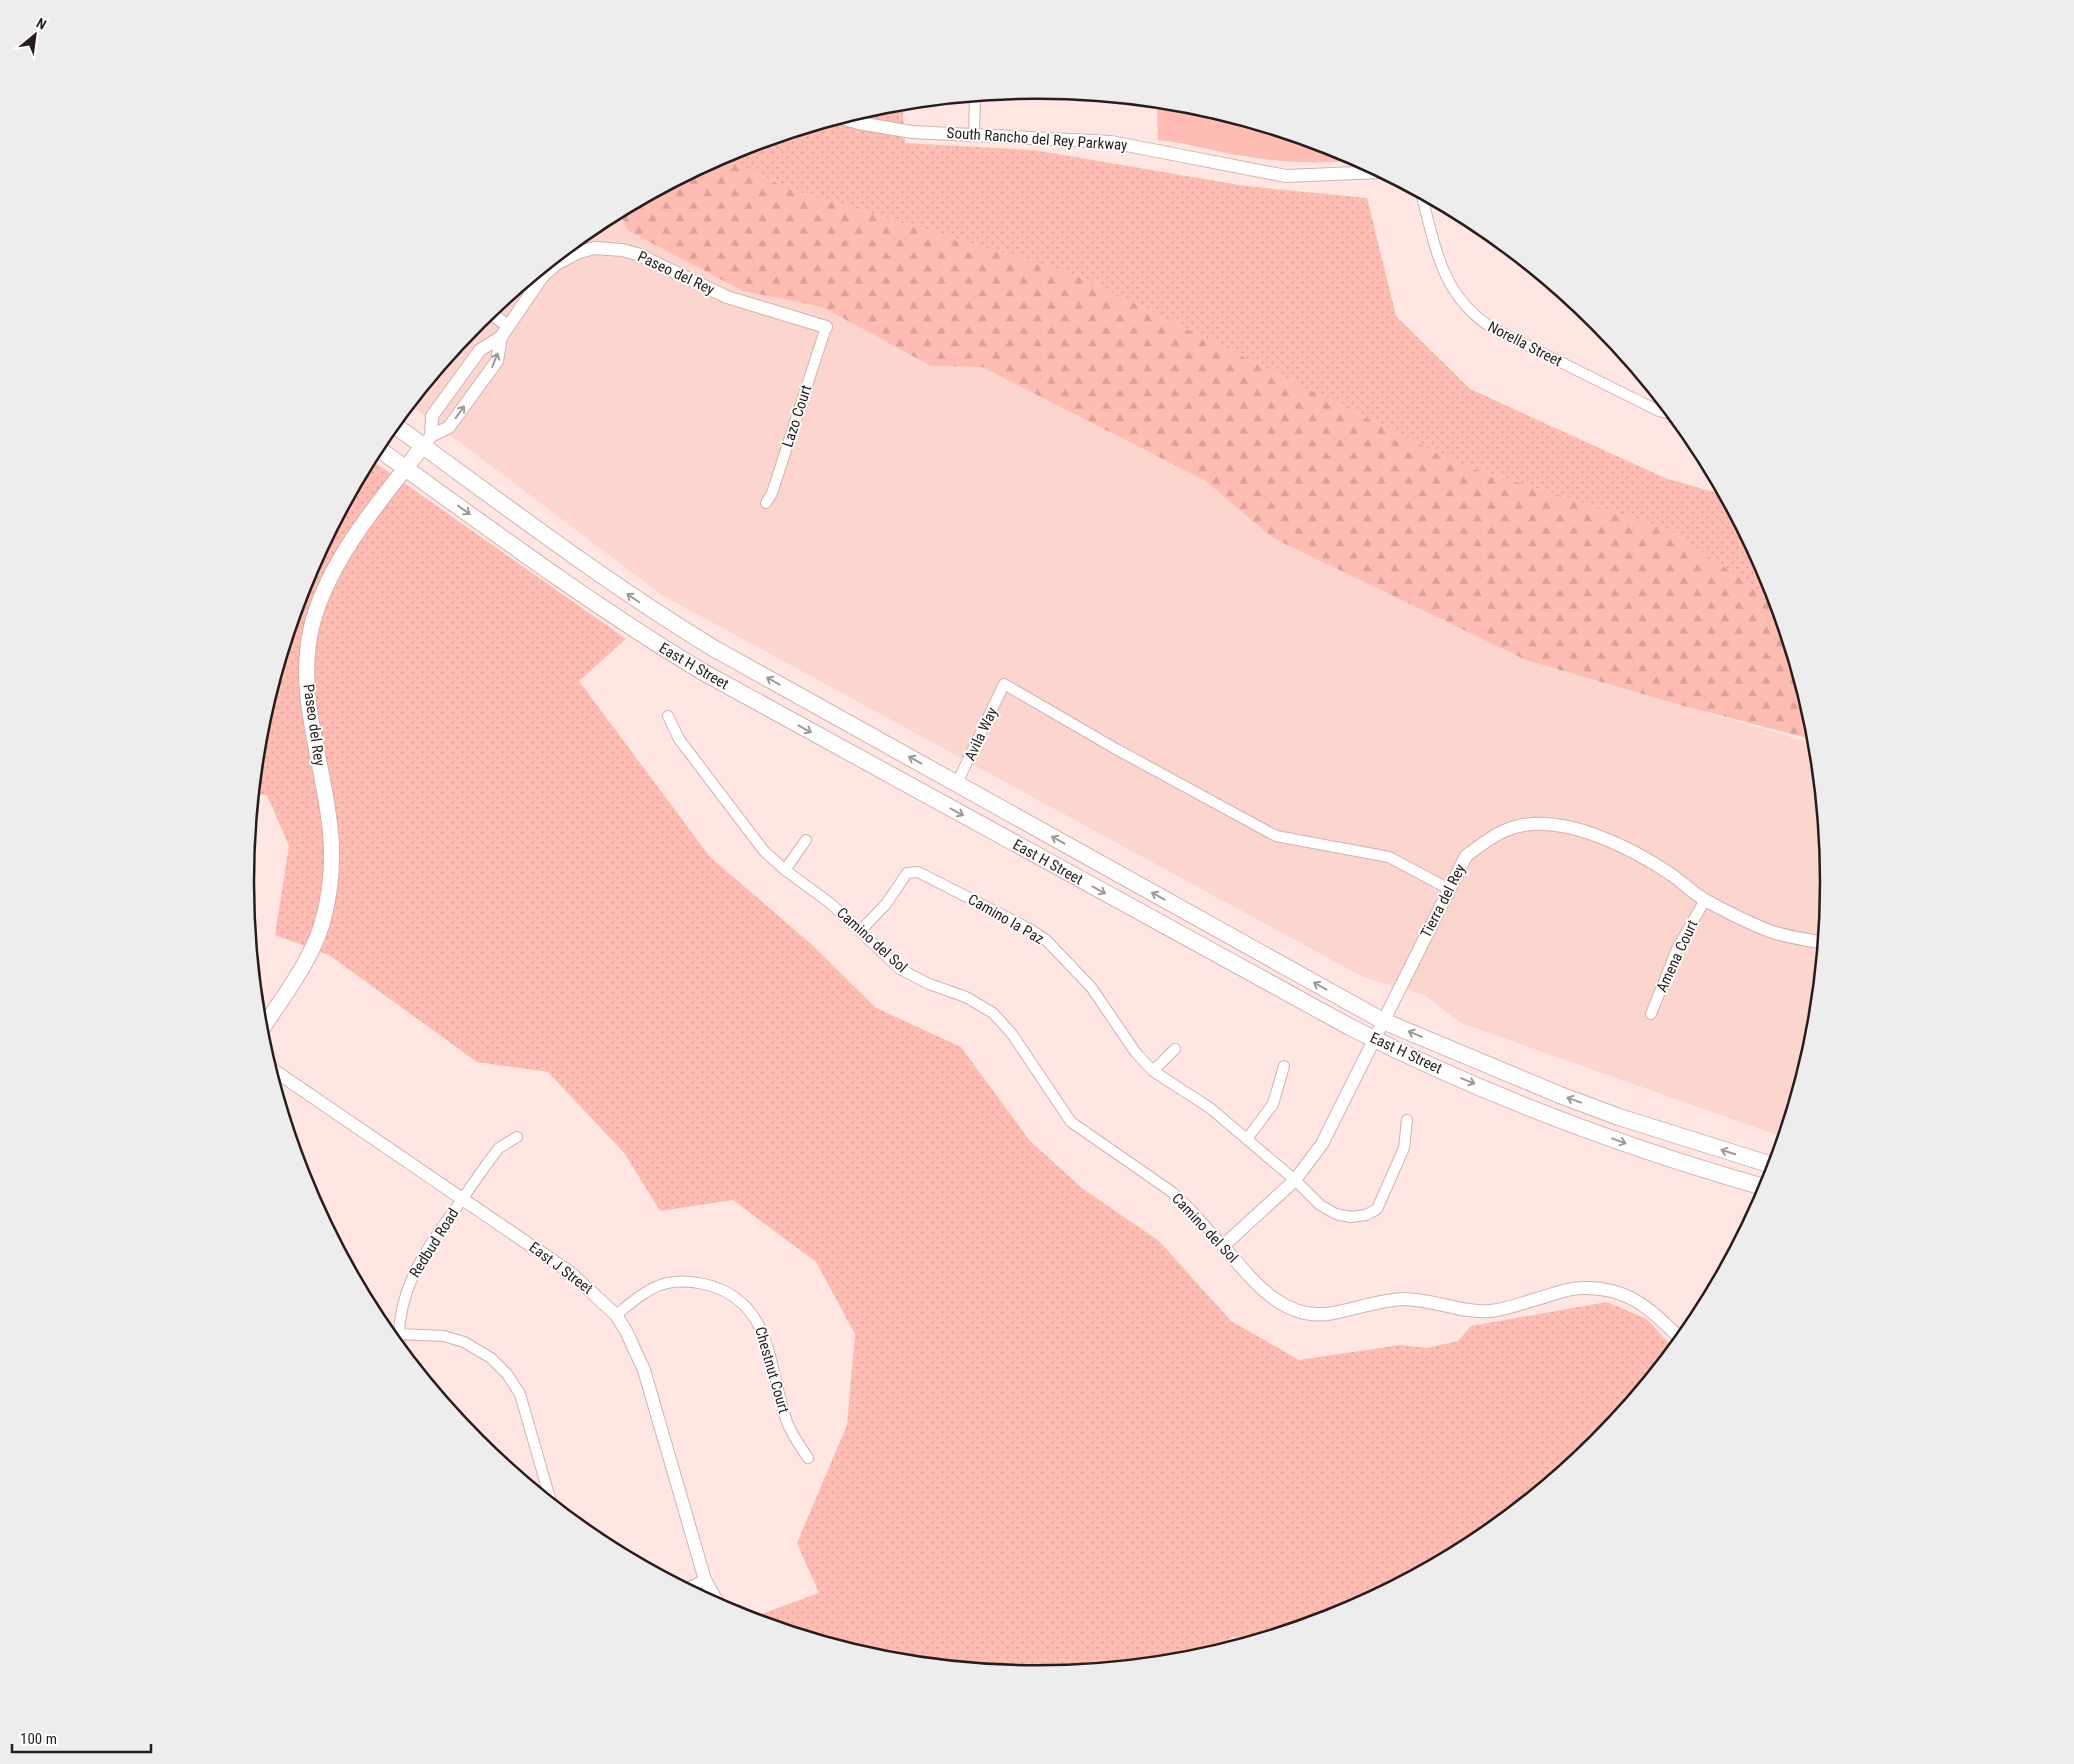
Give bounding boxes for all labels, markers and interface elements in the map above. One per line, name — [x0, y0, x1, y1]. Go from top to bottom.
north arrow — [10, 10, 60, 60]
text: N — [34, 15, 49, 33]
street label: South Rancho del Rey Parkway — [946, 124, 1128, 154]
street label: Paseo del Rey — [635, 247, 717, 299]
street label: Norella Street — [1485, 318, 1565, 370]
one-way arrow — [491, 353, 500, 368]
street label: Lazo Court — [778, 383, 816, 449]
one-way arrow — [455, 405, 465, 419]
one-way arrow — [457, 505, 470, 516]
one-way arrow — [626, 593, 640, 603]
street label: East H Street — [656, 639, 732, 693]
one-way arrow — [766, 675, 780, 685]
street label: Paseo del Rey — [299, 683, 329, 767]
street label: Avila Way — [961, 704, 1001, 764]
one-way arrow — [798, 724, 812, 734]
one-way arrow — [908, 754, 922, 764]
one-way arrow — [949, 808, 963, 818]
one-way arrow — [1051, 834, 1066, 844]
street label: East H Street — [1010, 835, 1086, 889]
street label: Tierra del Rey — [1417, 861, 1469, 941]
one-way arrow — [1092, 885, 1107, 895]
street label: Camino la Paz — [965, 890, 1047, 948]
one-way arrow — [1152, 890, 1166, 900]
street label: Camino del Sol — [833, 904, 911, 976]
street label: Amena Court — [1652, 917, 1702, 995]
one-way arrow — [1312, 981, 1327, 991]
street label: East H Street — [1367, 1029, 1445, 1077]
one-way arrow — [1408, 1029, 1423, 1039]
one-way arrow — [1460, 1076, 1475, 1086]
one-way arrow — [1567, 1095, 1582, 1104]
one-way arrow — [1611, 1137, 1626, 1146]
one-way arrow — [1720, 1147, 1736, 1156]
street label: Camino del Sol — [1168, 1189, 1242, 1267]
street label: Redbud Road — [406, 1205, 462, 1281]
street label: East J Street — [526, 1238, 596, 1298]
street label: Chestnut Court — [751, 1325, 793, 1415]
scale bar — [12, 1722, 151, 1754]
text: 100 m — [20, 1730, 57, 1748]

